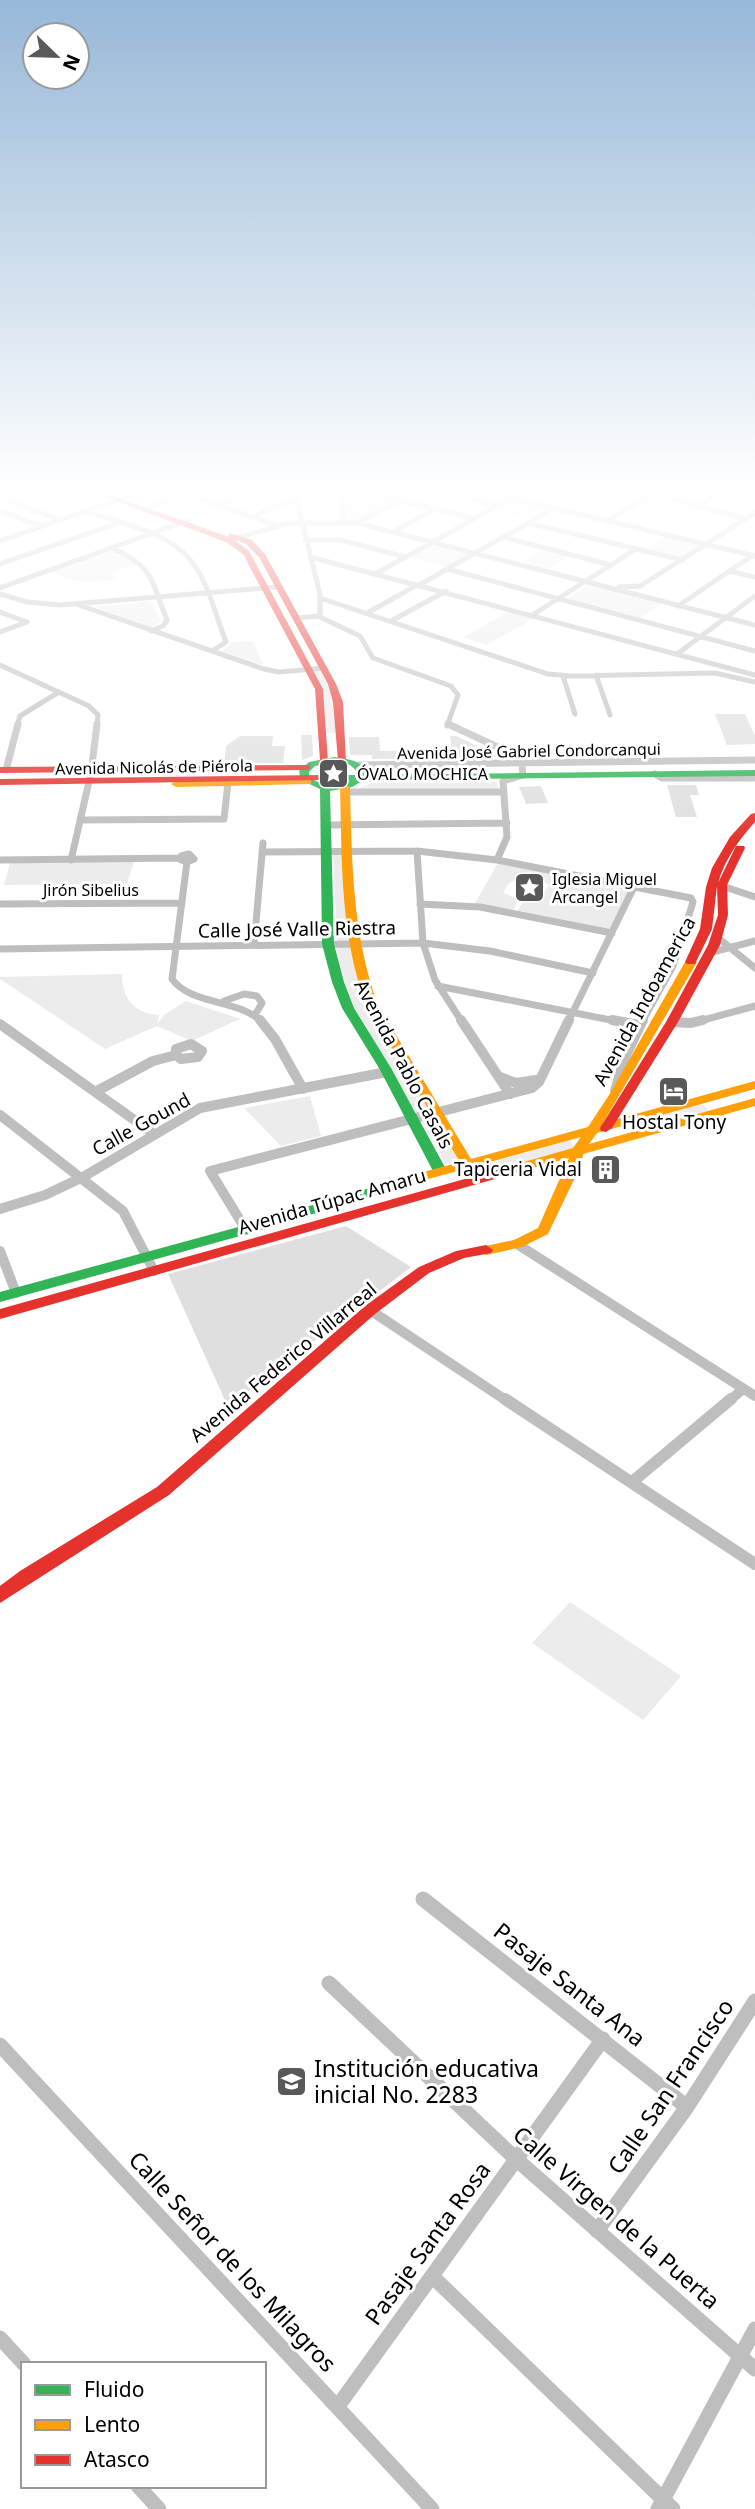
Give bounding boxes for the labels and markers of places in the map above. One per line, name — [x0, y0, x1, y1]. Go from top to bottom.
place icon: ÓVALO MOCHICA — [317, 757, 351, 791]
place label: ÓVALO MOCHICA — [357, 763, 489, 785]
place label: Iglesia Miguel Arcangel — [552, 868, 657, 908]
place icon: Iglesia Miguel Arcangel — [512, 871, 546, 905]
hotel icon: Hostal Tony — [657, 1074, 691, 1108]
place label: Hostal Tony — [622, 1109, 726, 1135]
building icon: Tapiceria Vidal — [588, 1152, 622, 1186]
place label: Tapiceria Vidal — [454, 1156, 582, 1182]
place label: Institución educativa inicial No. 2283 — [314, 2052, 539, 2110]
school or university icon: Institución educativa inicial No. 2283 — [274, 2064, 308, 2098]

